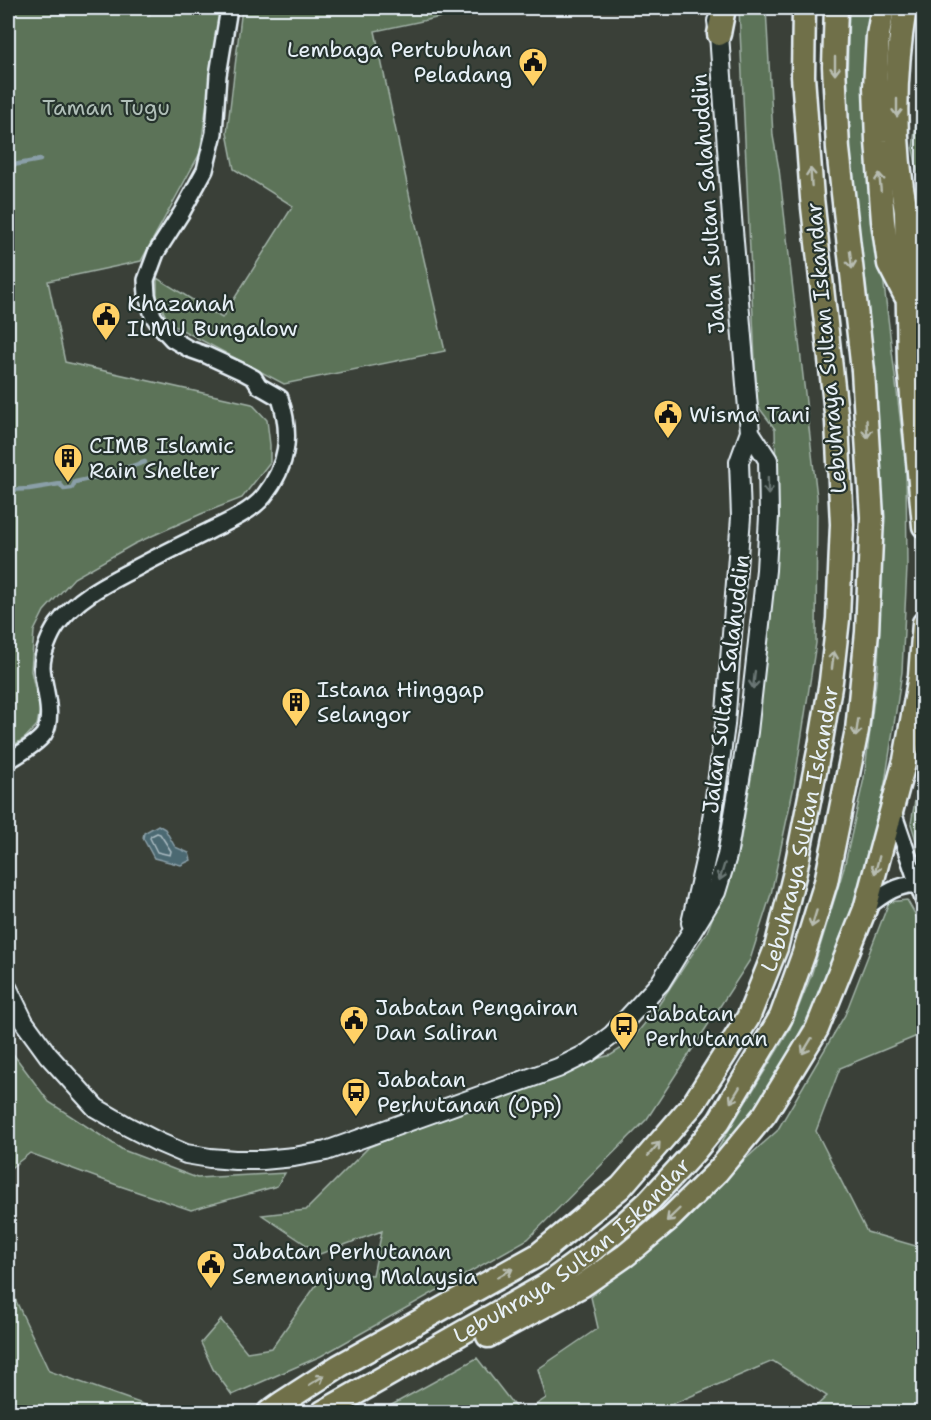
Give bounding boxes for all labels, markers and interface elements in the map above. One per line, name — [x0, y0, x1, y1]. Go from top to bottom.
place label: Lembaga Pertubuhan Peladang — [287, 35, 512, 89]
public building icon: Lembaga Pertubuhan Peladang — [517, 46, 549, 88]
one-way arrow — [829, 55, 841, 75]
street label: Jalan Sultan Salahuddin — [684, 73, 732, 335]
park label: Taman Tugu — [42, 93, 170, 122]
one-way arrow — [891, 97, 903, 117]
one-way arrow — [805, 168, 816, 188]
one-way arrow — [874, 173, 885, 193]
street label: Lebuhraya Sultan Iskandar — [799, 201, 853, 495]
one-way arrow — [846, 250, 857, 270]
place label: Khazanah ILMU Bungalow — [127, 289, 298, 343]
public building icon: Khazanah ILMU Bungalow — [90, 300, 122, 342]
public building icon: Wisma Tani — [652, 398, 684, 440]
place label: Wisma Tani — [689, 400, 811, 429]
one-way arrow — [862, 419, 873, 439]
place label: CIMB Islamic Rain Shelter — [89, 431, 234, 485]
building icon: CIMB Islamic Rain Shelter — [52, 442, 84, 484]
one-way arrow — [762, 475, 774, 495]
street label: Jalan Sultan Salahuddin — [696, 553, 756, 815]
one-way arrow — [828, 650, 839, 670]
one-way arrow — [748, 670, 759, 689]
place label: Istana Hinggap Selangor — [317, 675, 484, 729]
street label: Lebuhraya Sultan Iskandar — [753, 683, 845, 976]
building icon: Istana Hinggap Selangor — [280, 686, 312, 728]
one-way arrow — [852, 718, 863, 738]
one-way arrow — [871, 855, 882, 874]
one-way arrow — [716, 862, 727, 881]
one-way arrow — [808, 909, 819, 928]
place label: Jabatan Pengairan Dan Saliran — [375, 993, 578, 1047]
place label: Jabatan Perhutanan — [645, 999, 768, 1053]
public building icon: Jabatan Pengairan Dan Saliran — [338, 1004, 370, 1046]
bus stop icon: Jabatan Perhutanan — [608, 1010, 640, 1052]
one-way arrow — [800, 1037, 812, 1054]
place label: Jabatan Perhutanan (Opp) — [377, 1065, 562, 1119]
bus stop icon: Jabatan Perhutanan (Opp) — [340, 1076, 372, 1118]
one-way arrow — [728, 1086, 740, 1103]
one-way arrow — [647, 1142, 661, 1157]
street label: Lebuhraya Sultan Iskandar — [448, 1151, 697, 1350]
one-way arrow — [666, 1208, 681, 1222]
place label: Jabatan Perhutanan Semenanjung Malaysia — [232, 1237, 477, 1291]
public building icon: Jabatan Perhutanan Semenanjung Malaysia — [195, 1248, 227, 1290]
one-way arrow — [496, 1267, 513, 1279]
one-way arrow — [309, 1374, 325, 1386]

